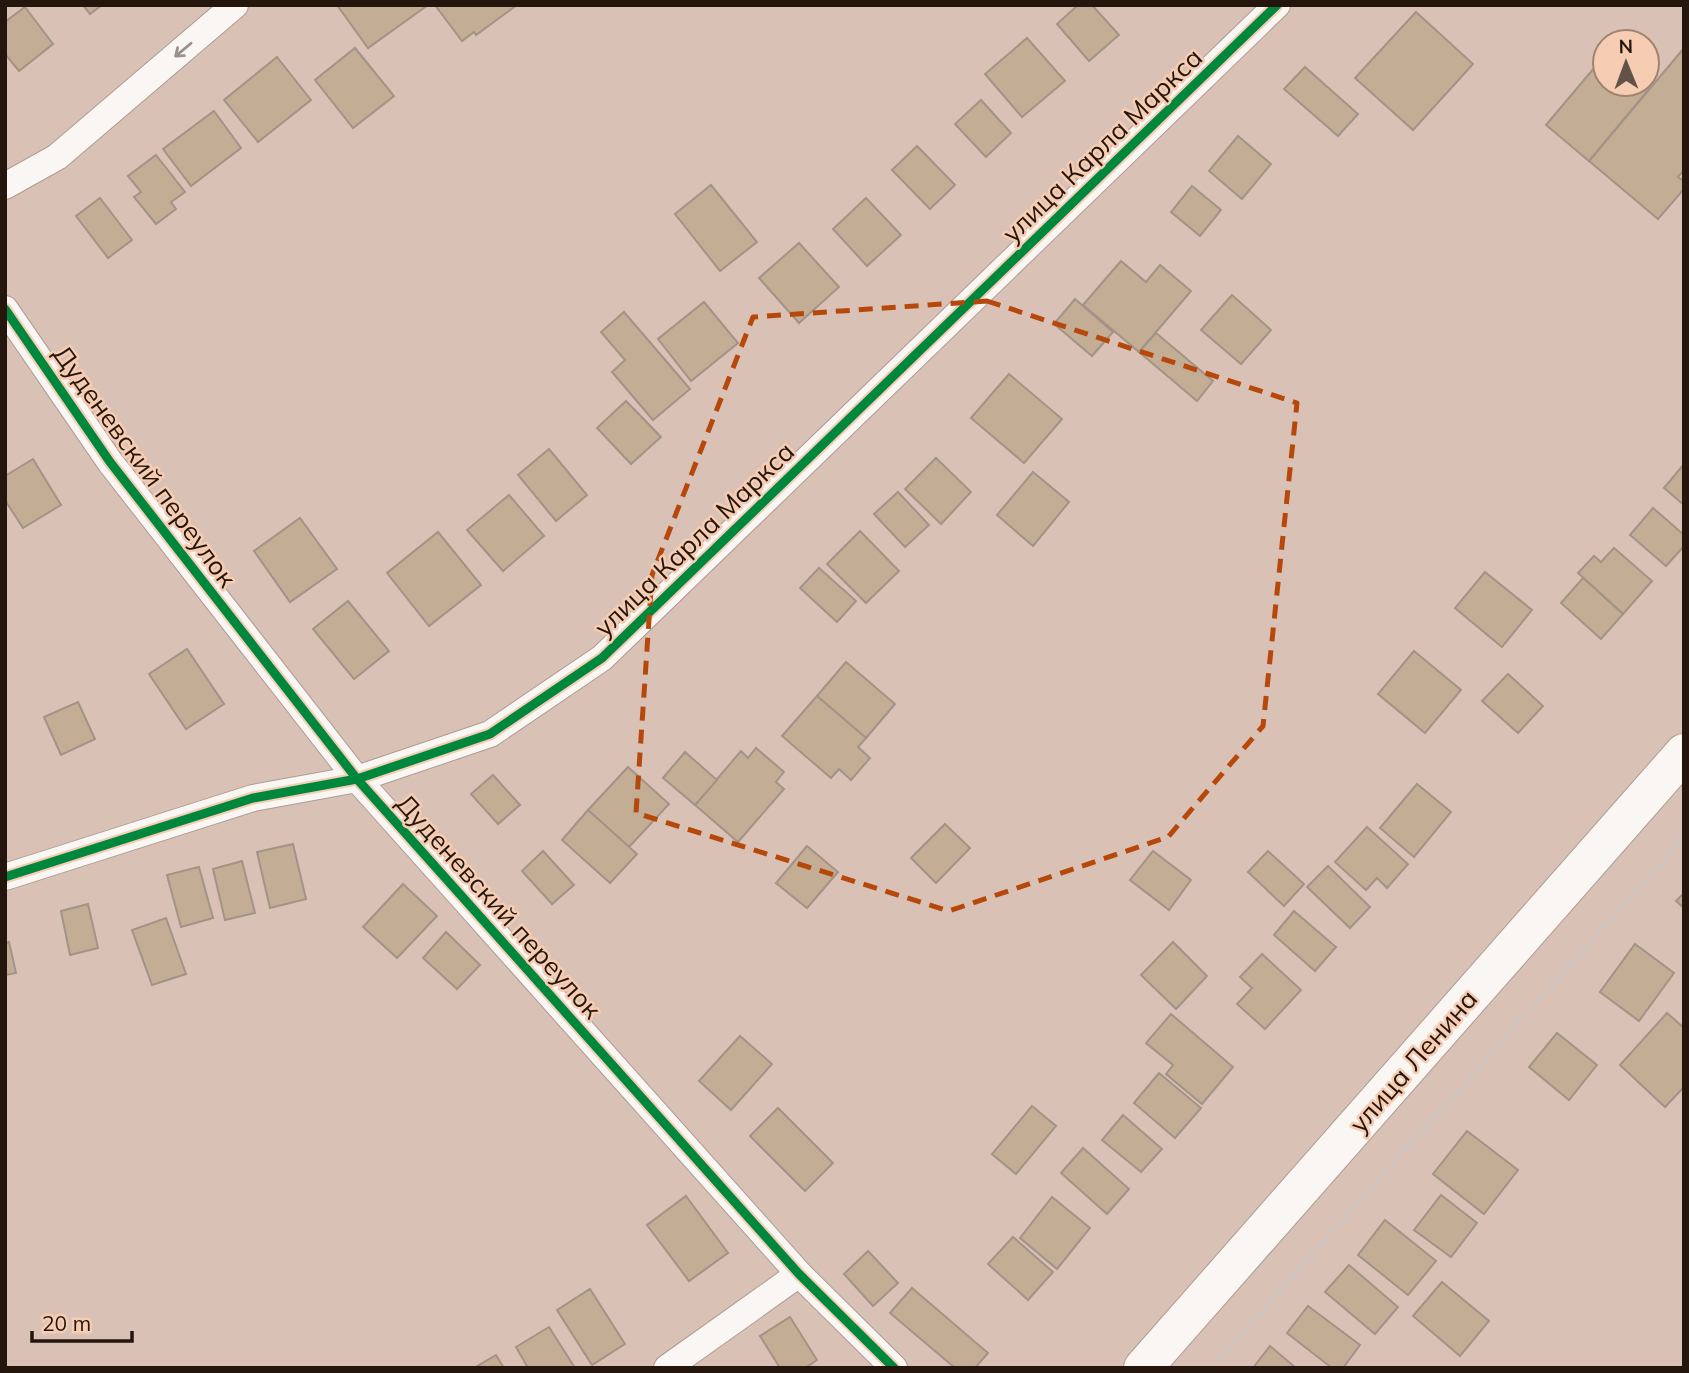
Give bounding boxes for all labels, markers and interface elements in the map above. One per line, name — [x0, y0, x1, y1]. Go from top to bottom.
north arrow — [1591, 28, 1661, 98]
text: N — [1618, 34, 1633, 58]
street label: улица Карла Маркса — [995, 41, 1209, 249]
one-way arrow — [174, 42, 192, 58]
street label: Дуденевский переулок — [46, 339, 244, 593]
street label: улица Карла Маркса — [587, 435, 801, 643]
street label: Дуденевский переулок — [389, 787, 609, 1025]
street label: улица Ленина — [1342, 983, 1484, 1139]
scale bar — [32, 1300, 131, 1344]
text: 20 m — [42, 1310, 91, 1336]

